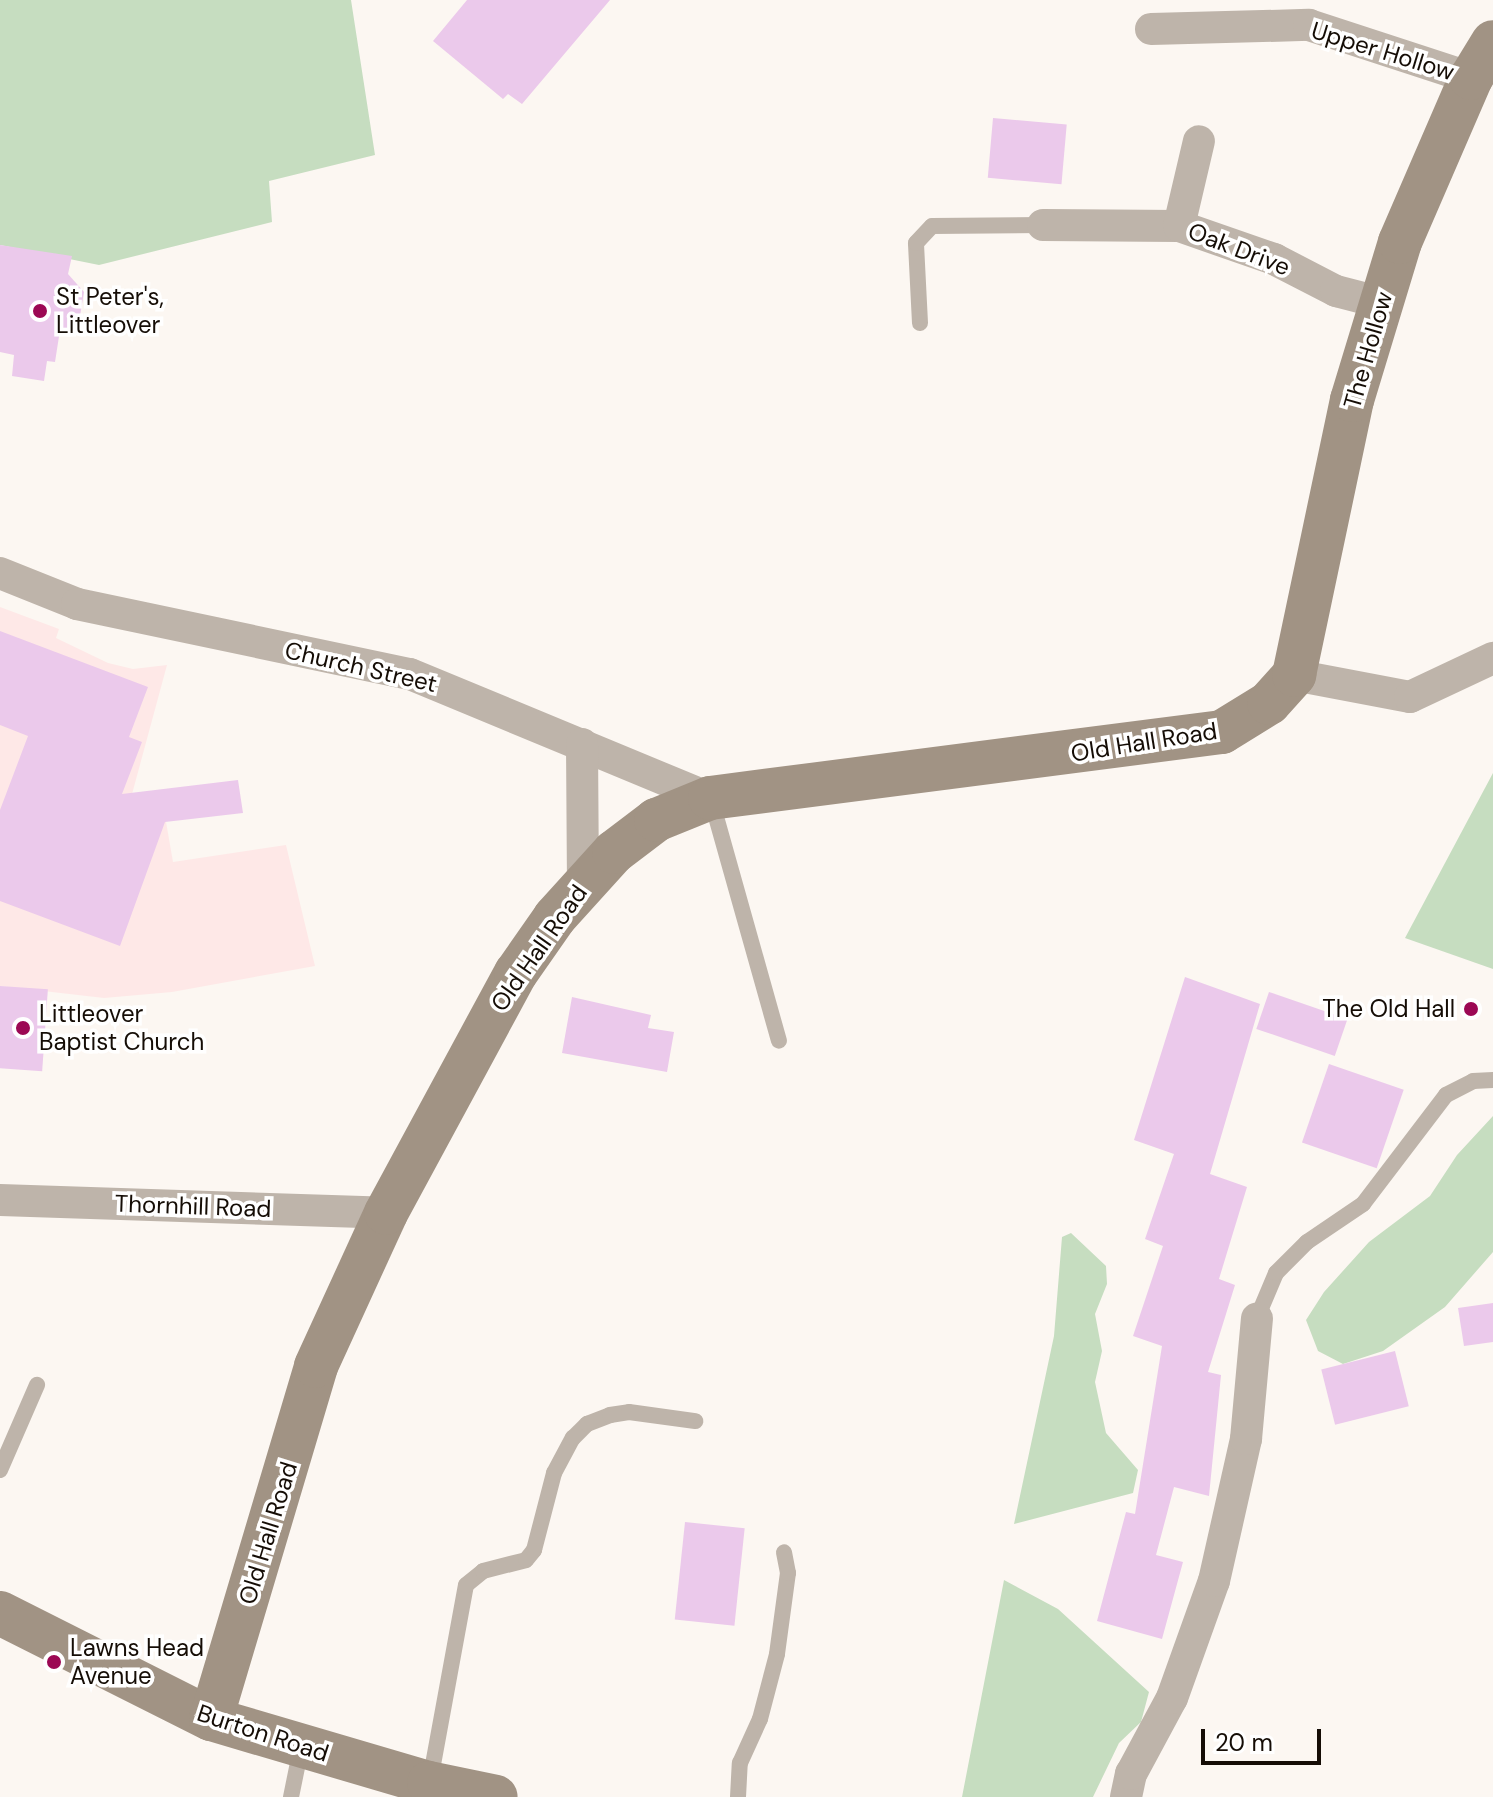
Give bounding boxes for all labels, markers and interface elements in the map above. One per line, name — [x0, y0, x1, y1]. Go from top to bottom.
street label: Upper Hollow — [1308, 16, 1458, 86]
street label: Oak Drive — [1184, 216, 1294, 282]
place label: St Peter's, Littleover — [56, 283, 164, 339]
street label: The Hollow — [1338, 288, 1398, 412]
marker: St Peter's, Littleover — [31, 302, 49, 320]
street label: Church Street — [282, 636, 440, 698]
street label: Old Hall Road — [1069, 716, 1219, 768]
street label: Old Hall Road — [485, 879, 593, 1017]
place label: The Old Hall — [1322, 995, 1455, 1023]
place label: Littleover Baptist Church — [39, 1000, 204, 1056]
marker: The Old Hall — [1462, 1000, 1480, 1018]
marker: Littleover Baptist Church — [14, 1019, 32, 1037]
street label: Thornhill Road — [114, 1189, 272, 1223]
street label: Old Hall Road — [233, 1458, 303, 1608]
place label: Lawns Head Avenue — [70, 1634, 204, 1690]
marker: Lawns Head Avenue — [45, 1653, 63, 1671]
street label: Burton Road — [194, 1698, 332, 1768]
scale bar — [1205, 1713, 1325, 1763]
text: 20 m — [1215, 1727, 1273, 1758]

